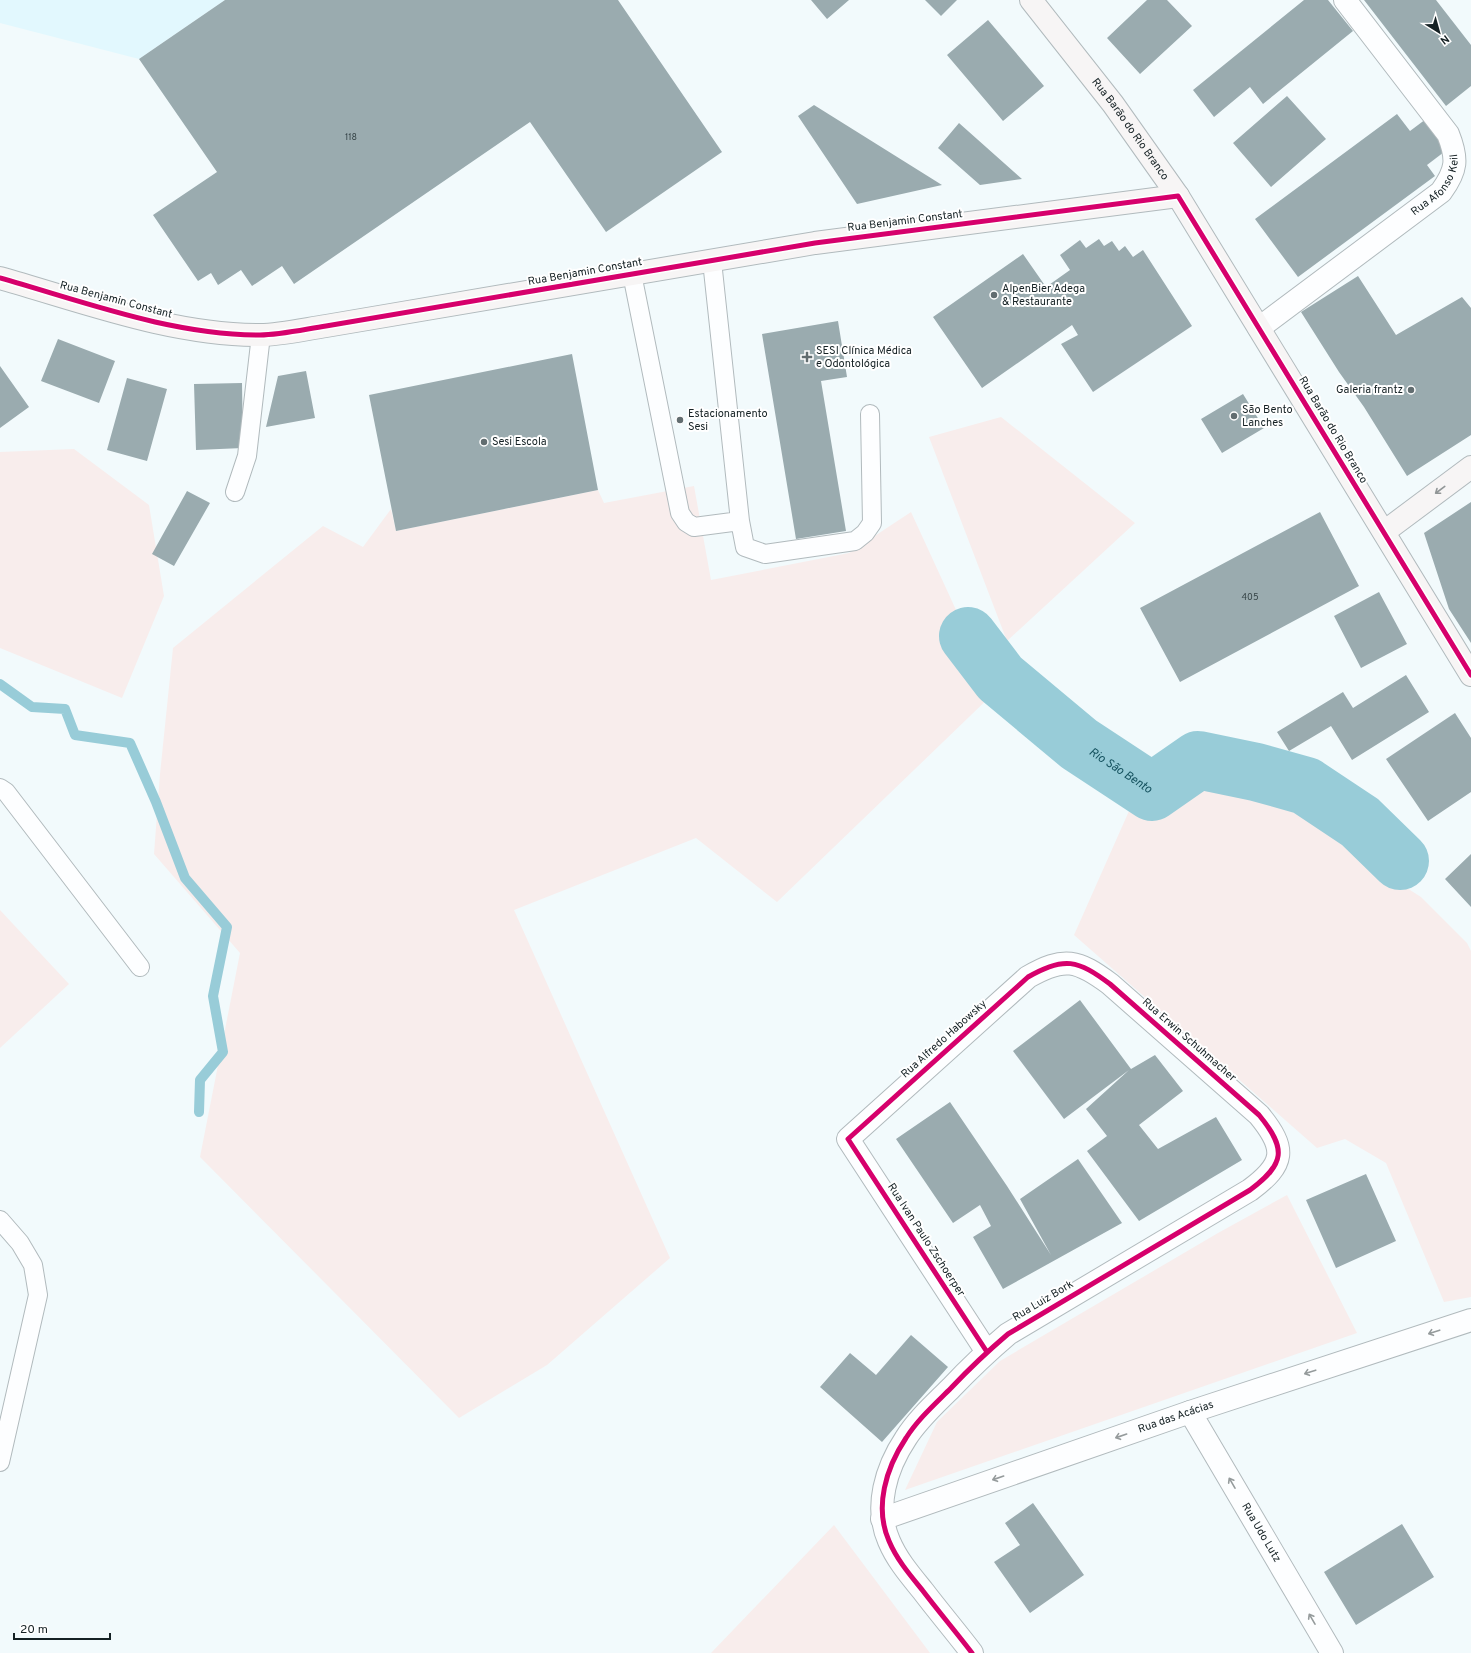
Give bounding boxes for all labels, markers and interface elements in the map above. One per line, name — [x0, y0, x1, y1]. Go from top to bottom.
north arrow — [1419, 12, 1459, 52]
text: N — [1437, 31, 1452, 47]
street label: Rua Barão do Rio Branco — [1088, 75, 1172, 183]
house number: 118 — [345, 132, 357, 143]
street label: Rua Afonso Keil — [1408, 153, 1462, 219]
street label: Rua Benjamin Constant — [847, 207, 963, 235]
street label: Rua Benjamin Constant — [527, 255, 643, 289]
street label: Rua Benjamin Constant — [58, 278, 174, 322]
place label: AlpenBier Adega & Restaurante — [1002, 282, 1085, 309]
marker: AlpenBier Adega & Restaurante — [989, 290, 999, 300]
place label: SESI Clínica Médica e Odontológica — [816, 344, 912, 371]
marker: SESI Clínica Médica e Odontológica — [801, 351, 813, 363]
street label: Rua Barão do Rio Branco — [1295, 374, 1371, 486]
place label: Galeria frantz — [1336, 383, 1403, 397]
marker: Galeria frantz — [1406, 385, 1416, 395]
place label: São Bento Lanches — [1242, 403, 1293, 430]
place label: Estacionamento Sesi — [688, 407, 768, 434]
marker: São Bento Lanches — [1229, 411, 1239, 421]
marker: Estacionamento Sesi — [675, 415, 685, 425]
place label: Sesi Escola — [492, 435, 547, 449]
marker: Sesi Escola — [479, 437, 489, 447]
one-way arrow — [1434, 486, 1445, 494]
house number: 405 — [1242, 592, 1258, 603]
water label: Rio São Bento — [1085, 744, 1155, 798]
street label: Rua Erwin Schuhmacher — [1139, 995, 1239, 1085]
street label: Rua Alfredo Habowsky — [898, 997, 990, 1081]
street label: Rua Ivan Paulo Zschoerper — [884, 1181, 968, 1300]
street label: Rua Luiz Bork — [1010, 1277, 1076, 1325]
one-way arrow — [1428, 1328, 1440, 1336]
one-way arrow — [1304, 1369, 1317, 1376]
street label: Rua das Acácias — [1136, 1398, 1215, 1437]
one-way arrow — [1115, 1432, 1127, 1440]
one-way arrow — [992, 1475, 1004, 1483]
one-way arrow — [1228, 1477, 1236, 1489]
street label: Rua Udo Lutz — [1238, 1500, 1284, 1565]
one-way arrow — [1308, 1613, 1316, 1625]
scale bar — [14, 1615, 110, 1641]
text: 20 m — [20, 1622, 48, 1638]

